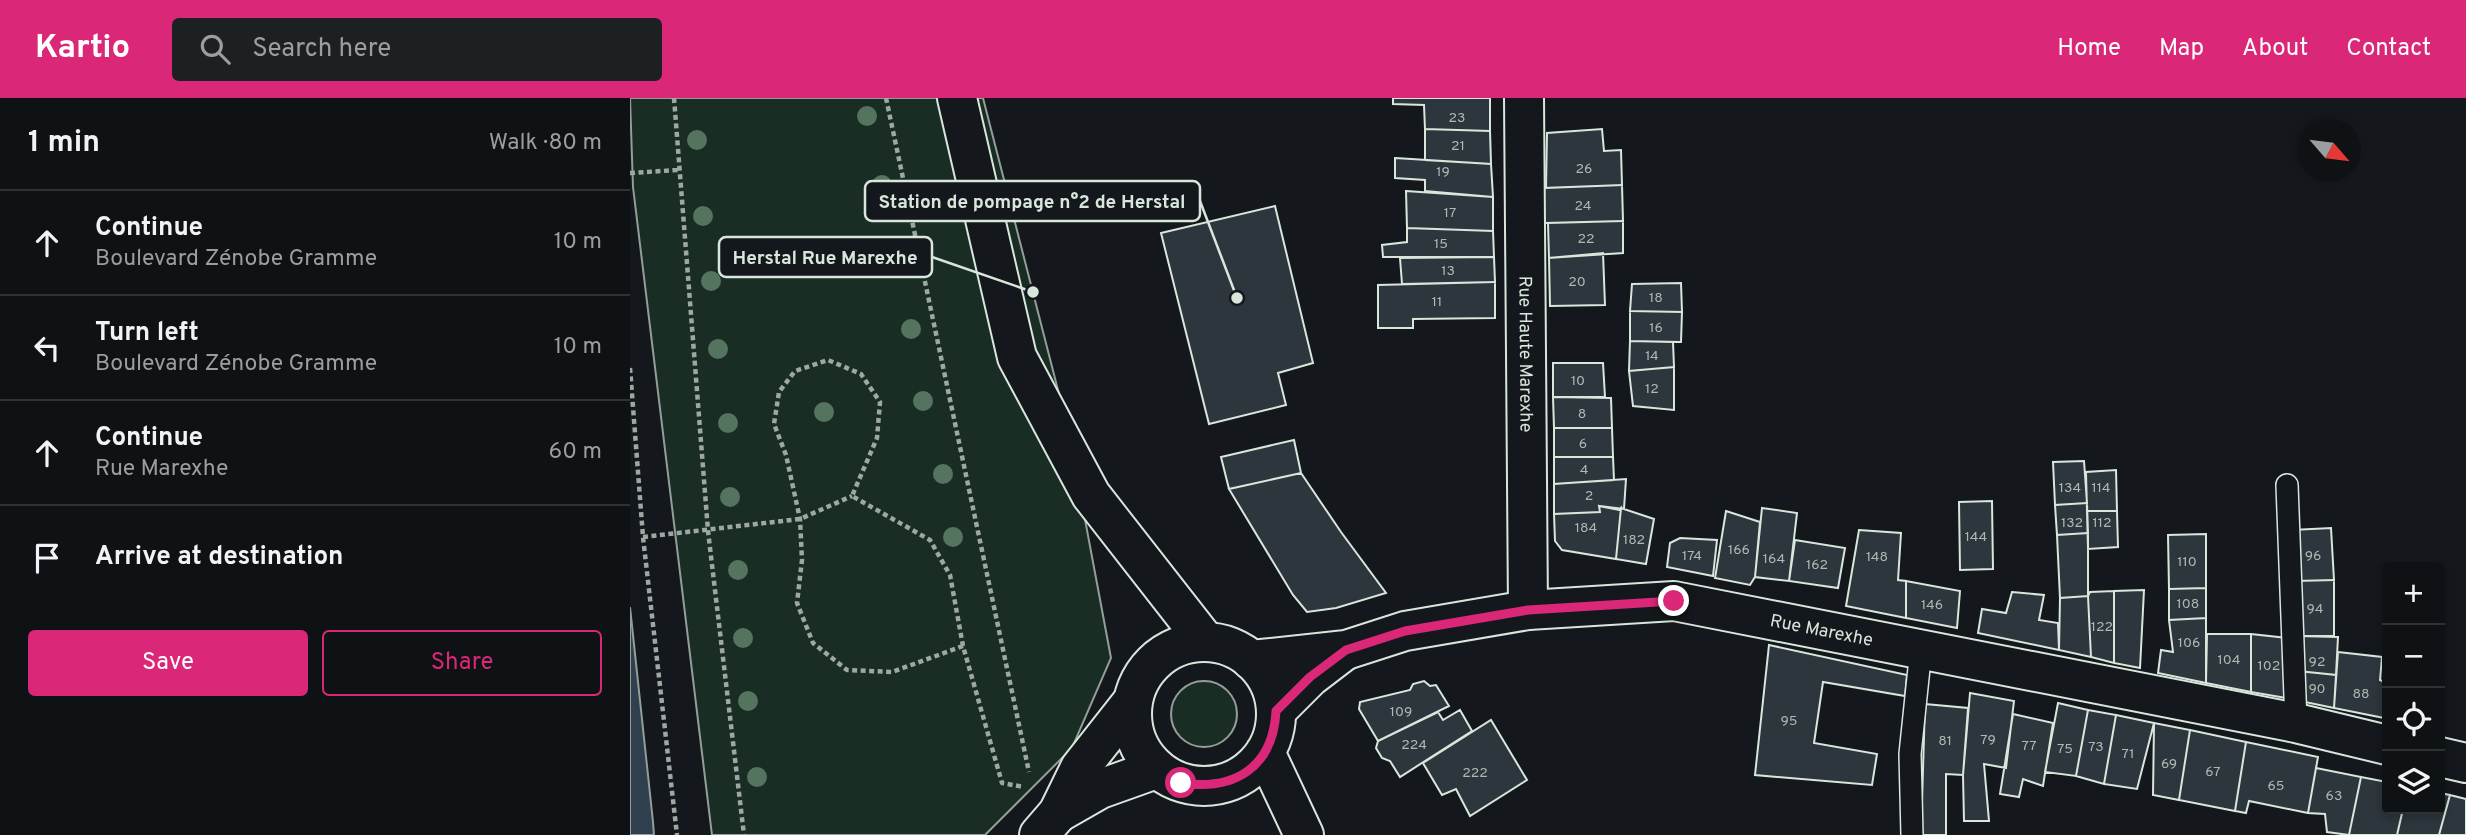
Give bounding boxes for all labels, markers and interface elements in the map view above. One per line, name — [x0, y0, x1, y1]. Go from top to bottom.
search box — [172, 18, 662, 81]
text: Kartio — [35, 28, 130, 70]
icon: search — [196, 30, 234, 68]
text: Search here — [252, 33, 391, 66]
text: Home — [2057, 34, 2121, 64]
text: Map — [2159, 34, 2204, 64]
text: About — [2242, 34, 2308, 64]
text: Contact — [2346, 34, 2431, 64]
house number: 23 — [1449, 110, 1466, 127]
north arrow — [2298, 119, 2361, 182]
text: 1 min — [28, 125, 100, 162]
text: Walk · 80 m — [489, 129, 602, 158]
house number: 21 — [1451, 138, 1465, 155]
house number: 26 — [1576, 161, 1592, 178]
house number: 19 — [1436, 164, 1450, 181]
callout: Station de pompage n°2 de Herstal — [865, 181, 1200, 221]
text: Station de pompage n°2 de Herstal — [878, 191, 1186, 215]
house number: 24 — [1574, 198, 1592, 215]
house number: 17 — [1444, 205, 1456, 222]
text: Continue — [95, 212, 203, 245]
icon: ahead — [28, 224, 66, 262]
text: 10 m — [554, 228, 602, 257]
house number: 22 — [1577, 231, 1595, 248]
house number: 15 — [1434, 236, 1448, 253]
callout: Herstal Rue Marexhe — [719, 237, 932, 277]
text: Boulevard Zénobe Gramme — [95, 245, 377, 274]
text: Herstal Rue Marexhe — [732, 247, 918, 271]
house number: 13 — [1441, 263, 1455, 280]
house number: 20 — [1568, 274, 1586, 291]
street label: Rue Haute Marexhe — [1512, 276, 1537, 432]
house number: 18 — [1649, 290, 1663, 307]
house number: 11 — [1432, 294, 1442, 311]
text: Turn left — [95, 317, 199, 350]
house number: 16 — [1649, 320, 1663, 337]
icon: left — [28, 329, 66, 367]
text: 10 m — [554, 333, 602, 362]
house number: 14 — [1645, 348, 1659, 365]
text: Boulevard Zénobe Gramme — [95, 350, 377, 379]
house number: 10 — [1571, 373, 1585, 390]
house number: 12 — [1645, 381, 1659, 398]
house number: 8 — [1578, 406, 1586, 423]
text: Continue — [95, 422, 203, 455]
icon: ahead — [28, 434, 66, 472]
house number: 6 — [1579, 436, 1587, 453]
text: 60 m — [549, 438, 602, 467]
text: Rue Marexhe — [95, 455, 228, 484]
house number: 4 — [1580, 462, 1588, 479]
house number: 134 — [2059, 480, 2081, 497]
house number: 114 — [2092, 480, 2110, 497]
house number: 2 — [1585, 488, 1593, 505]
house number: 132 — [2061, 515, 2083, 532]
house number: 112 — [2092, 515, 2112, 532]
house number: 184 — [1575, 520, 1597, 537]
house number: 144 — [1965, 529, 1987, 546]
house number: 182 — [1623, 532, 1645, 549]
icon: arrive — [28, 539, 66, 577]
text: Arrive at destination — [95, 541, 343, 574]
house number: 166 — [1728, 542, 1750, 559]
house number: 174 — [1682, 548, 1702, 565]
house number: 96 — [2305, 548, 2321, 565]
house number: 148 — [1866, 549, 1888, 566]
house number: 164 — [1763, 551, 1785, 568]
house number: 110 — [2177, 554, 2197, 571]
house number: 162 — [1806, 557, 1828, 574]
map controls — [2382, 562, 2445, 814]
button: + — [2382, 562, 2445, 625]
route end — [1658, 585, 1689, 616]
house number: 108 — [2177, 596, 2199, 613]
house number: 146 — [1921, 597, 1943, 614]
house number: 94 — [2306, 601, 2324, 618]
street label: Rue Marexhe — [1768, 610, 1875, 653]
house number: 122 — [2091, 619, 2113, 636]
button: − — [2382, 625, 2445, 688]
button: Save — [28, 630, 308, 696]
button: Share — [322, 630, 602, 696]
house number: 106 — [2178, 635, 2200, 652]
house number: 104 — [2218, 652, 2240, 669]
house number: 92 — [2309, 654, 2325, 671]
house number: 102 — [2258, 658, 2280, 675]
house number: 90 — [2308, 681, 2326, 698]
house number: 88 — [2352, 686, 2370, 703]
button: locate — [2382, 688, 2445, 751]
house number: 109 — [1390, 704, 1412, 721]
house number: 95 — [1780, 713, 1798, 730]
house number: 79 — [1980, 732, 1996, 749]
house number: 81 — [1938, 733, 1952, 750]
house number: 224 — [1401, 737, 1427, 754]
house number: 77 — [2021, 738, 2037, 755]
house number: 73 — [2088, 739, 2104, 756]
house number: 75 — [2057, 741, 2073, 758]
house number: 71 — [2122, 746, 2134, 763]
button: layers — [2382, 751, 2445, 814]
house number: 69 — [2161, 756, 2177, 773]
house number: 67 — [2205, 764, 2221, 781]
house number: 222 — [1462, 765, 1488, 782]
route start — [1165, 767, 1196, 798]
house number: 65 — [2267, 778, 2285, 795]
house number: 63 — [2326, 788, 2342, 805]

